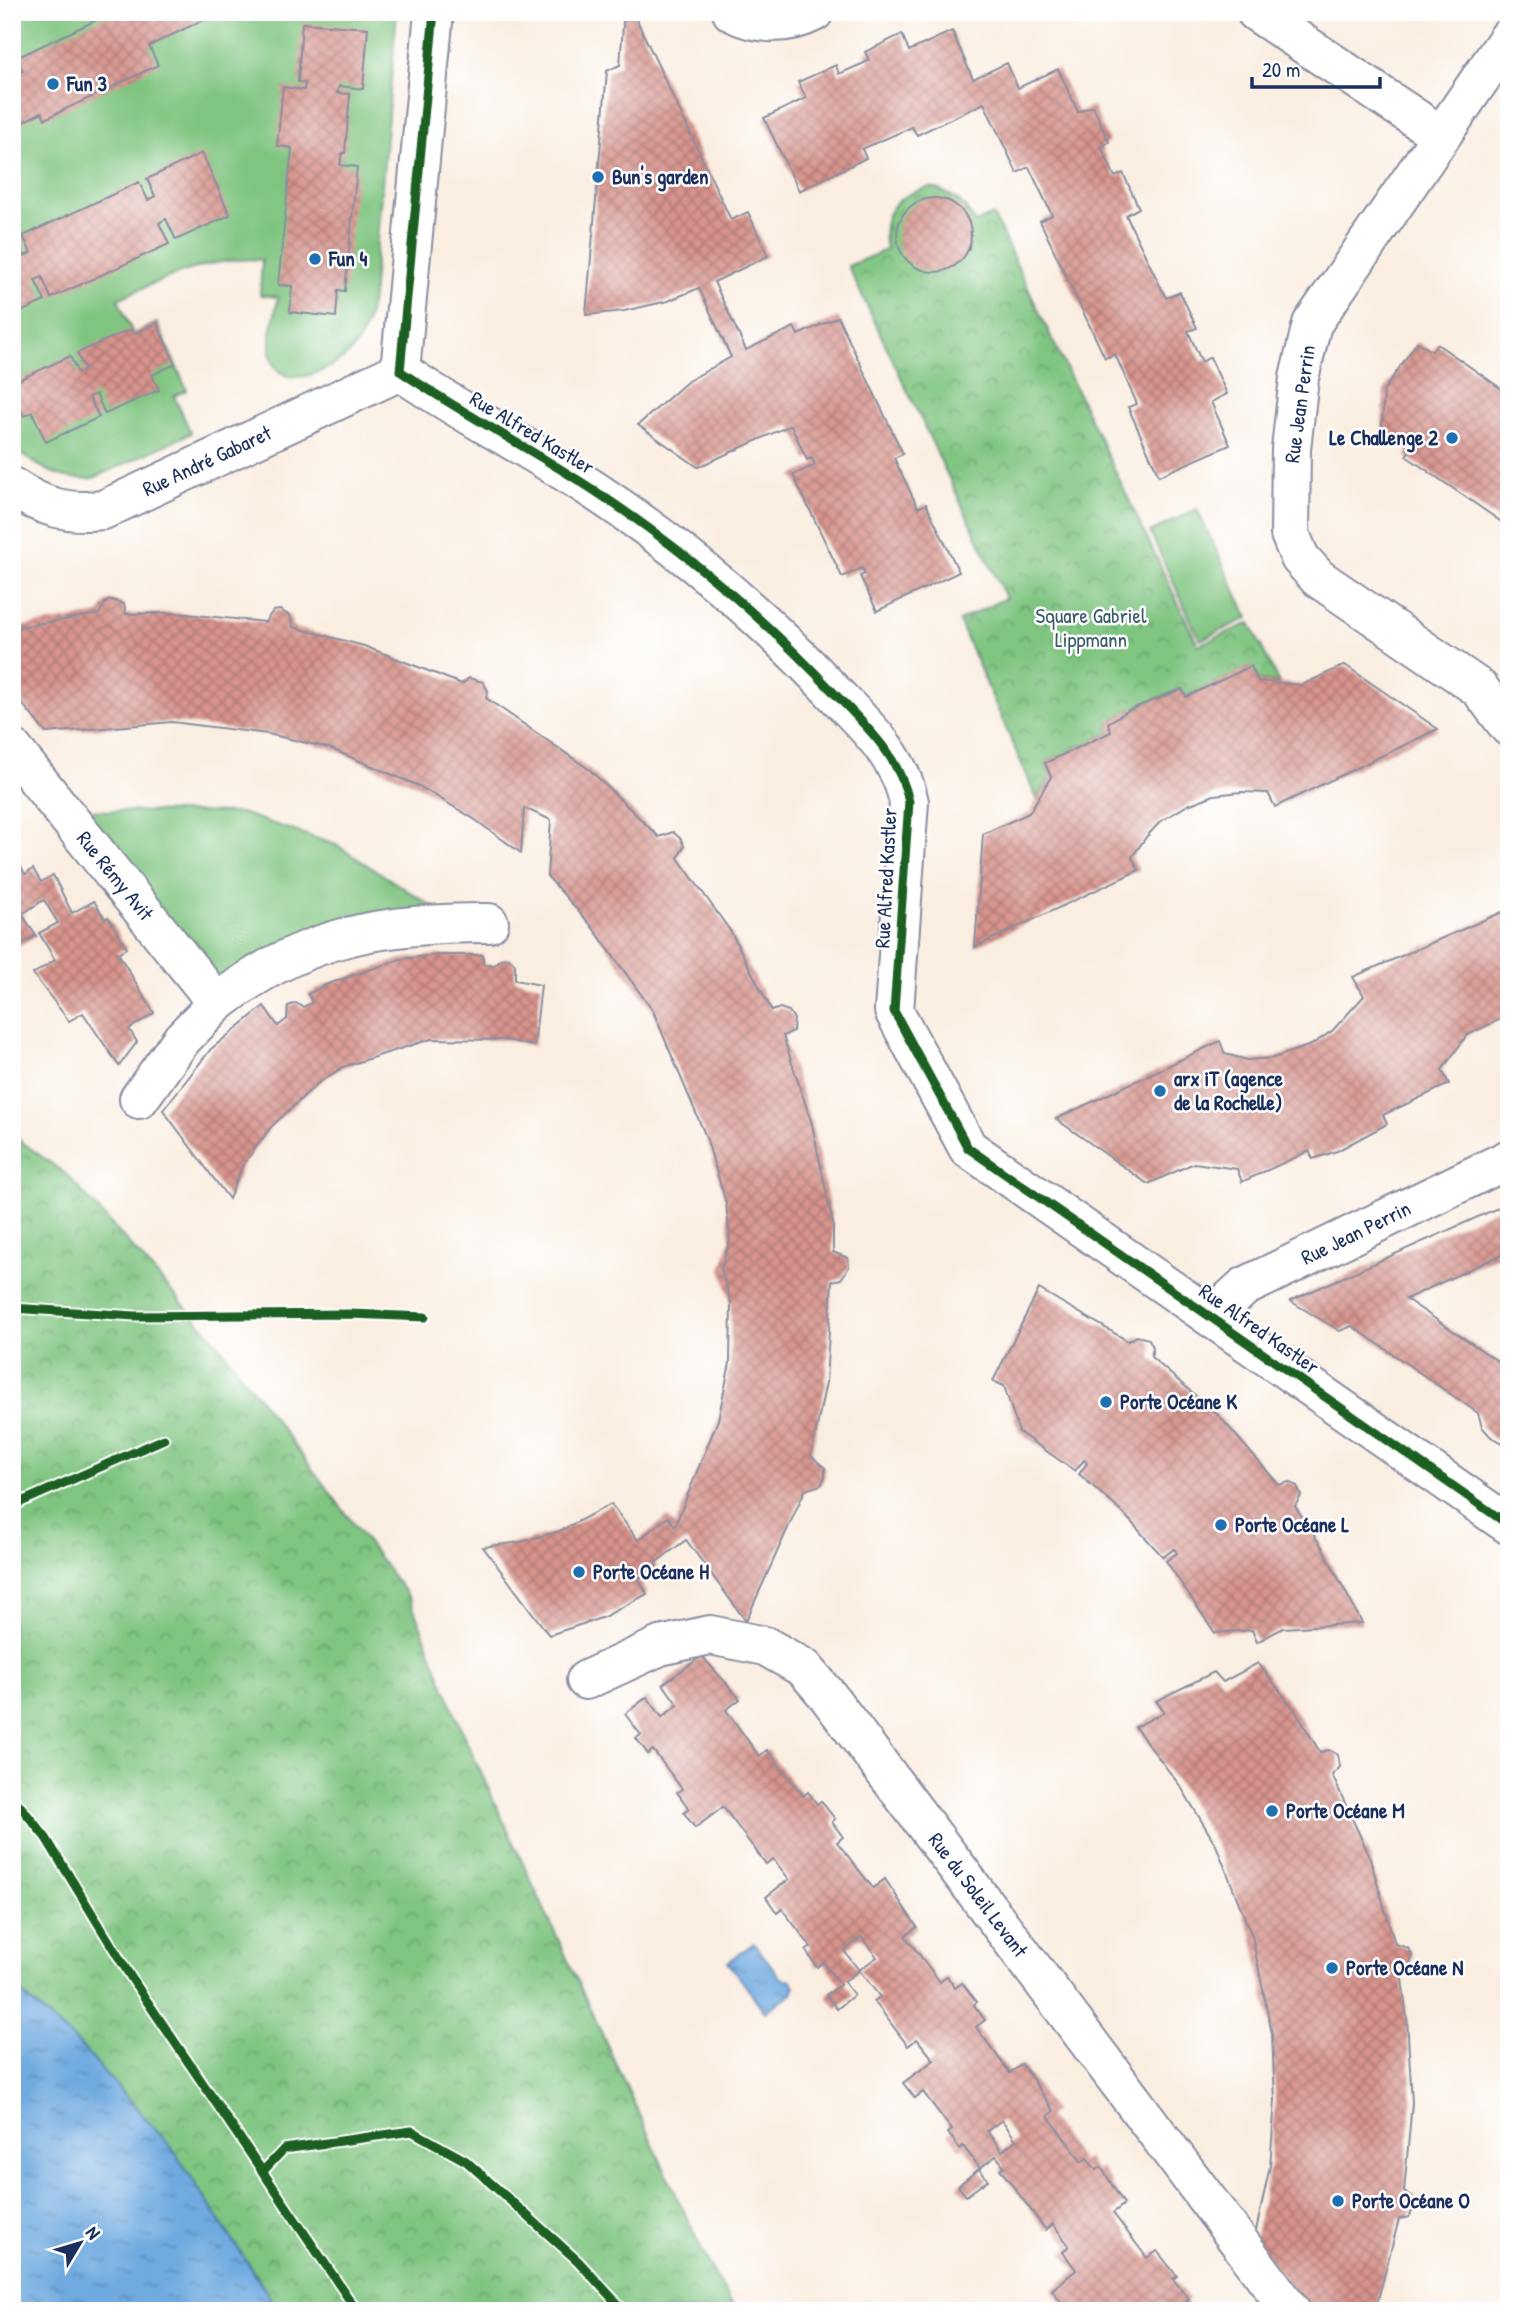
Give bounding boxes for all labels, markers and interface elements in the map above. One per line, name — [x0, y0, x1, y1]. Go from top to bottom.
scale bar — [1252, 46, 1379, 90]
text: 20 m — [1262, 55, 1300, 84]
place label: Fun 3 — [66, 69, 108, 98]
marker: Fun 3 — [45, 76, 61, 92]
place label: Bun's garden — [612, 162, 709, 192]
marker: Bun's garden — [590, 169, 606, 185]
place label: Fun 4 — [328, 244, 368, 273]
marker: Fun 4 — [307, 251, 323, 267]
street label: Rue Jean Perrin — [1277, 343, 1322, 465]
street label: Rue Alfred Kastler — [465, 384, 600, 481]
street label: Rue André Gabaret — [138, 418, 277, 503]
place label: Le Challenge 2 — [1329, 423, 1438, 453]
marker: Le Challenge 2 — [1444, 430, 1460, 446]
park label: Square Gabriel Lippmann — [1036, 601, 1147, 654]
street label: Rue Alfred Kastler — [867, 807, 904, 949]
street label: Rue Rémy Avit — [70, 825, 161, 927]
place label: arx iT (agence de la Rochelle) — [1174, 1064, 1284, 1117]
marker: arx iT (agence de la Rochelle) — [1152, 1083, 1168, 1099]
street label: Rue Jean Perrin — [1296, 1194, 1415, 1272]
street label: Rue Alfred Kastler — [1193, 1276, 1325, 1381]
place label: Porte Océane K — [1120, 1387, 1237, 1416]
marker: Porte Océane K — [1098, 1394, 1114, 1410]
place label: Porte Océane L — [1235, 1510, 1349, 1539]
marker: Porte Océane L — [1213, 1517, 1229, 1533]
place label: Porte Océane H — [593, 1557, 709, 1586]
marker: Porte Océane H — [571, 1564, 587, 1580]
place label: Porte Océane M — [1286, 1796, 1405, 1825]
marker: Porte Océane M — [1264, 1803, 1280, 1819]
street label: Rue du Soleil Levant — [922, 1826, 1035, 1964]
place label: Porte Océane N — [1346, 1953, 1463, 1982]
marker: Porte Océane N — [1324, 1960, 1340, 1976]
place label: Porte Océane O — [1352, 2186, 1470, 2215]
marker: Porte Océane O — [1330, 2193, 1346, 2209]
north arrow — [46, 2208, 116, 2278]
text: N — [80, 2221, 107, 2245]

